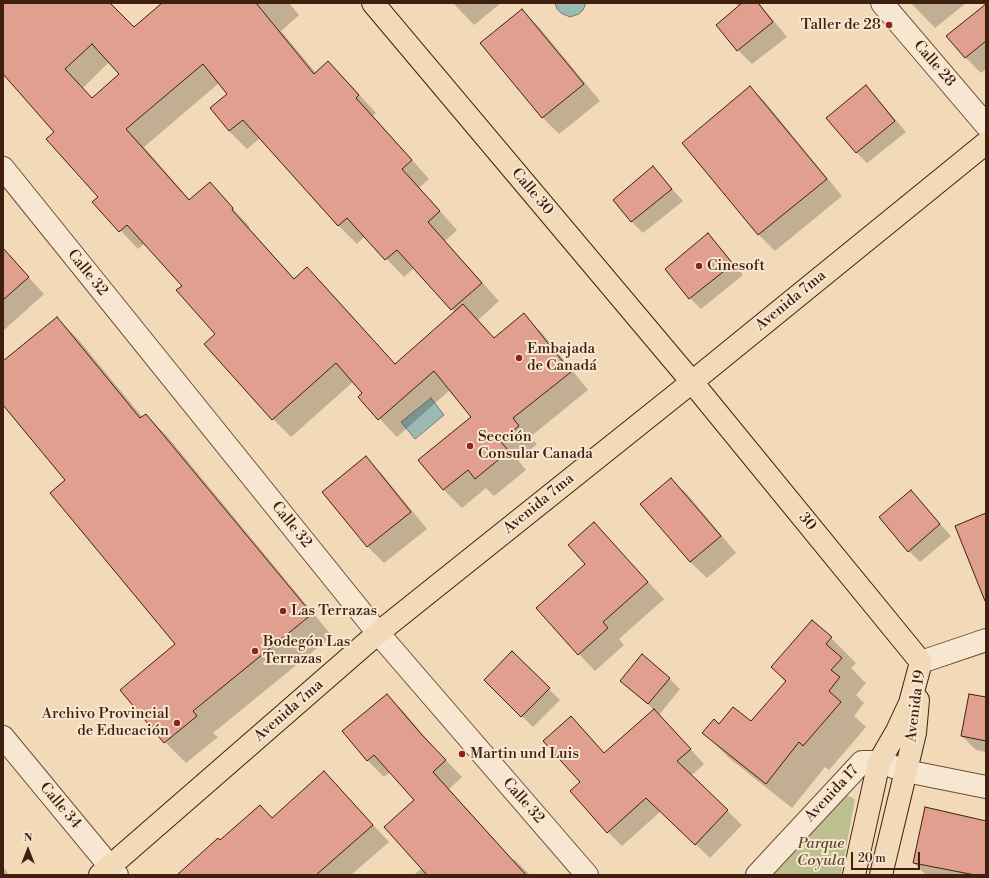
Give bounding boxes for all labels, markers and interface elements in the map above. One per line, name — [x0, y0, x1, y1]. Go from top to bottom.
place label: Taller de 28 — [801, 16, 881, 34]
marker: Taller de 28 — [884, 20, 894, 30]
street label: Calle 28 — [909, 37, 959, 91]
street label: Calle 30 — [507, 165, 557, 219]
street label: Calle 32 — [63, 246, 111, 300]
place label: Cinesoft — [707, 257, 765, 275]
marker: Cinesoft — [694, 261, 704, 271]
street label: Avenida 7ma — [752, 267, 830, 335]
place label: Embajada de Canadá — [527, 340, 597, 375]
marker: Embajada de Canadá — [514, 353, 524, 363]
place label: Sección Consular Canada — [478, 428, 593, 463]
marker: Sección Consular Canada — [465, 441, 475, 451]
street label: Avenida 7ma — [500, 470, 578, 538]
street label: Calle 32 — [267, 498, 315, 552]
street label: 30 — [794, 509, 820, 535]
place label: Las Terrazas — [291, 602, 377, 620]
marker: Las Terrazas — [278, 606, 288, 616]
place label: Bodegón Las Terrazas — [263, 633, 350, 668]
marker: Bodegón Las Terrazas — [250, 646, 260, 656]
street label: Avenida 19 — [903, 669, 929, 743]
street label: Avenida 7ma — [251, 676, 327, 746]
place label: Archivo Provincial de Educación — [42, 705, 169, 740]
marker: Archivo Provincial de Educación — [172, 718, 182, 728]
place label: Martin und Luis — [470, 745, 579, 763]
marker: Martin und Luis — [457, 749, 467, 759]
street label: Avenida 17 — [801, 762, 863, 826]
street label: Calle 32 — [498, 775, 548, 827]
street label: Calle 34 — [35, 779, 85, 833]
north arrow — [8, 830, 48, 870]
text: N — [24, 831, 32, 845]
park label: Parque Coyula — [797, 835, 845, 870]
scale bar — [853, 844, 922, 870]
text: 20 m — [858, 851, 886, 866]

